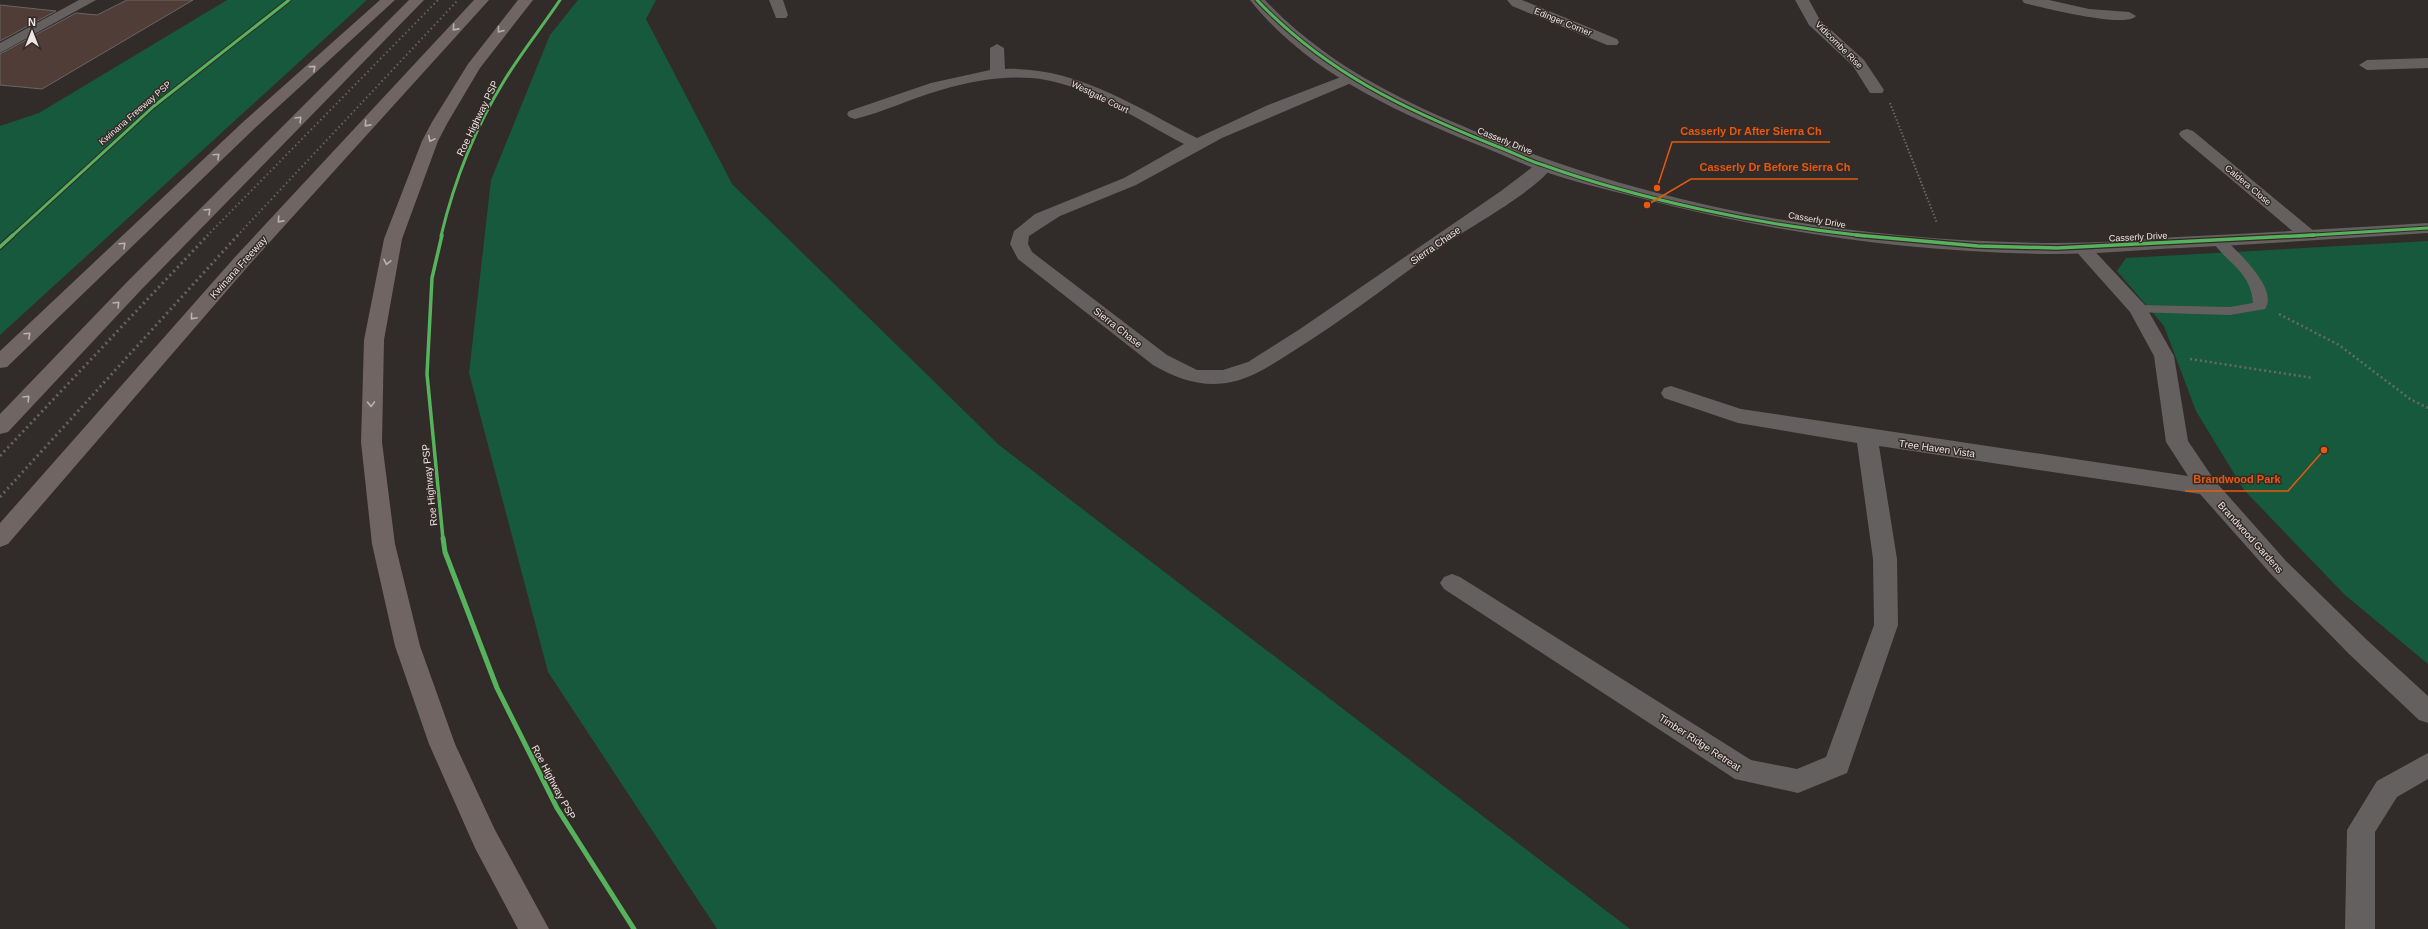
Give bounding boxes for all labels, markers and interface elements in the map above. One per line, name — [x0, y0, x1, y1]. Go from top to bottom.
street label: Edinger Corner — [1533, 6, 1593, 38]
north arrow — [12, 12, 52, 52]
text: N — [28, 16, 36, 28]
street label: Vidicombe Rise — [1813, 19, 1865, 71]
one-way arrow — [452, 23, 460, 31]
one-way arrow — [498, 25, 505, 32]
one-way arrow — [308, 66, 315, 73]
street label: Kwinana Freeway PSP — [97, 79, 173, 147]
street label: Roe Highway PSP — [454, 79, 501, 158]
street label: Westgate Court — [1070, 79, 1131, 115]
one-way arrow — [294, 116, 302, 124]
one-way arrow — [365, 119, 372, 127]
callout: Casserly Dr After Sierra Ch — [1672, 119, 1830, 142]
street label: Casserly Drive — [1476, 125, 1534, 157]
text: Casserly Dr After Sierra Ch — [1680, 125, 1822, 137]
one-way arrow — [428, 135, 436, 143]
one-way arrow — [212, 153, 220, 161]
callout: Casserly Dr Before Sierra Ch — [1691, 156, 1858, 179]
text: Casserly Dr Before Sierra Ch — [1699, 161, 1851, 173]
street label: Caldera Close — [2223, 163, 2273, 207]
one-way arrow — [203, 209, 211, 216]
street label: Casserly Drive — [1787, 210, 1847, 230]
one-way arrow — [278, 216, 285, 223]
street label: Sierra Chase — [1408, 224, 1463, 267]
street label: Casserly Drive — [2109, 230, 2167, 244]
street label: Kwinana Freeway — [208, 234, 269, 301]
one-way arrow — [118, 243, 125, 250]
one-way arrow — [384, 258, 392, 265]
one-way arrow — [112, 301, 119, 309]
street label: Sierra Chase — [1091, 305, 1144, 350]
one-way arrow — [191, 313, 198, 320]
one-way arrow — [23, 332, 31, 340]
one-way arrow — [22, 395, 30, 403]
one-way arrow — [367, 401, 375, 407]
street label: Tree Haven Vista — [1898, 438, 1976, 459]
street label: Roe Highway PSP — [420, 443, 439, 526]
callout: Brandwood Park — [2185, 468, 2288, 491]
text: Brandwood Park — [2193, 473, 2282, 485]
street label: Brandwood Gardens — [2216, 500, 2285, 575]
street label: Timber Ridge Retreat — [1657, 712, 1743, 773]
street label: Roe Highway PSP — [529, 743, 578, 821]

